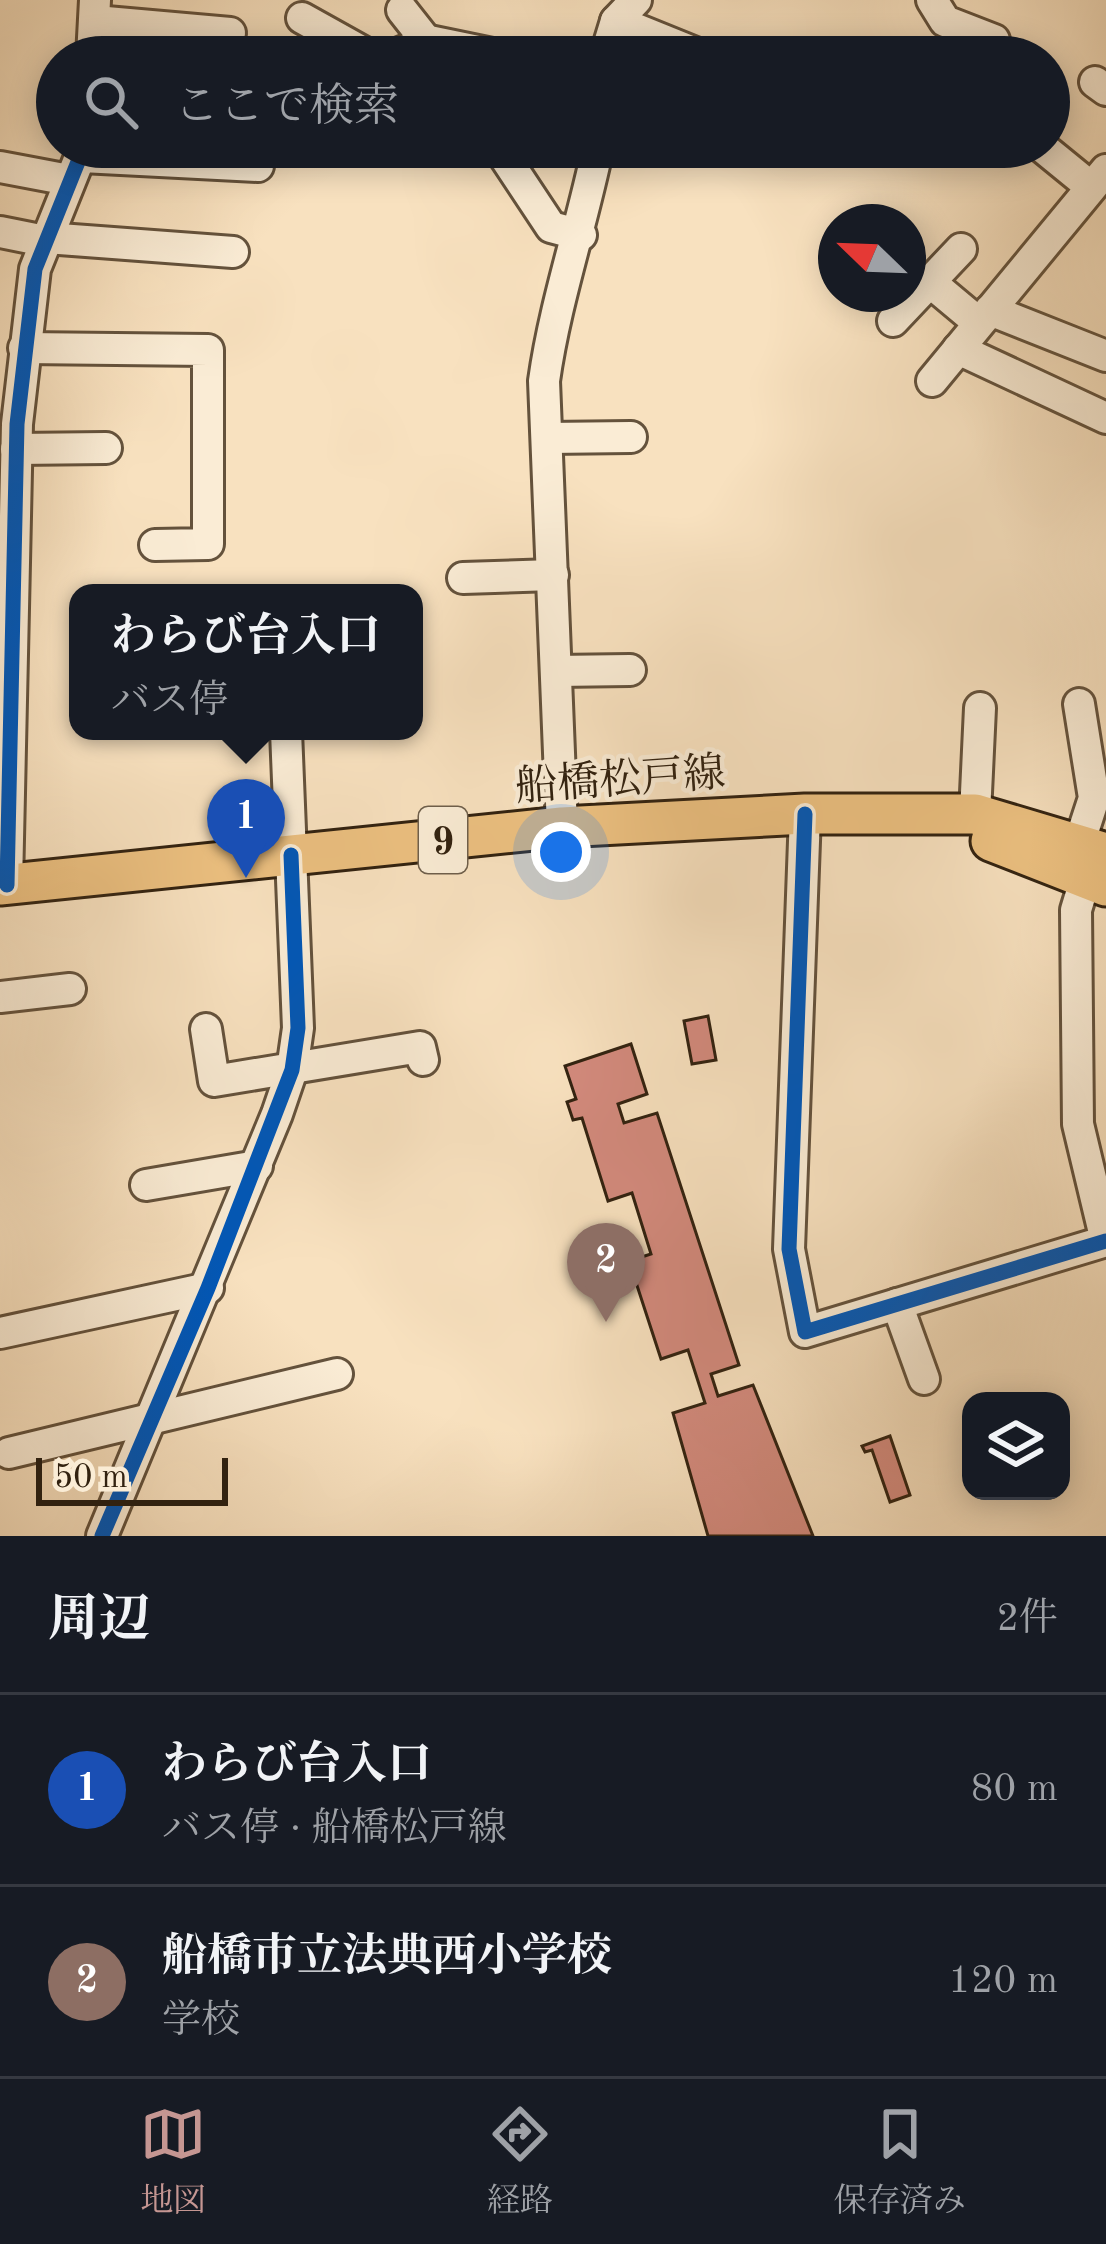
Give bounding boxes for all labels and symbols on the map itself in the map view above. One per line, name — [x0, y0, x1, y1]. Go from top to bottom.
north arrow — [818, 204, 926, 312]
street label: 船橋松戸線 — [514, 750, 726, 810]
pin: 1 — [207, 779, 285, 878]
road number: 9 — [419, 807, 467, 873]
your location — [531, 822, 591, 882]
pin: 2 — [567, 1223, 645, 1322]
scale bar — [36, 1452, 228, 1505]

